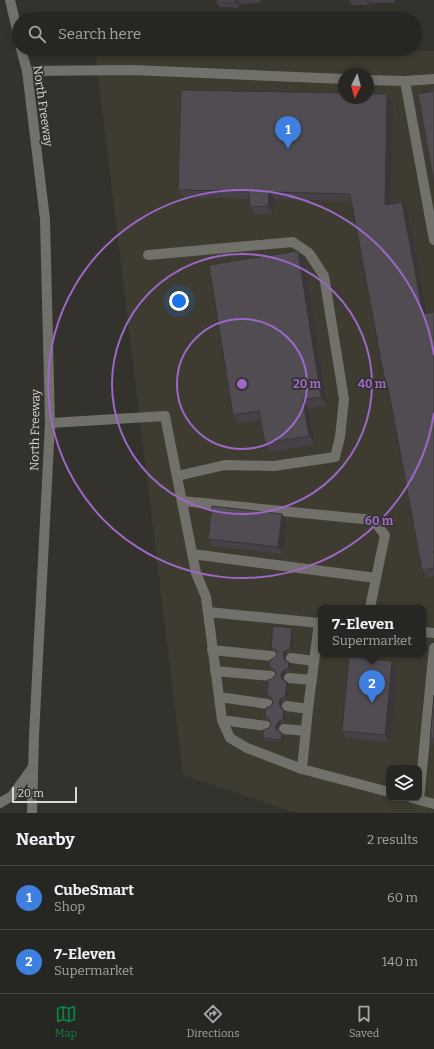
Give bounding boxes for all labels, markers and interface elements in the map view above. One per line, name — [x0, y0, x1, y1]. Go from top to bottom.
search box — [12, 12, 422, 56]
icon: search — [26, 23, 48, 45]
text: Search here — [58, 25, 141, 43]
street label: North Freeway — [30, 64, 56, 148]
north arrow — [338, 68, 374, 104]
pin: 1 — [275, 116, 301, 149]
your location — [169, 291, 189, 311]
centre of rings — [235, 377, 249, 391]
text: 20 m — [293, 377, 322, 391]
text: 40 m — [358, 377, 387, 391]
street label: North Freeway — [27, 388, 43, 471]
text: 60 m — [365, 514, 394, 528]
popup — [318, 605, 426, 657]
text: 7-Eleven — [332, 615, 394, 633]
text: Supermarket — [332, 633, 412, 648]
pin: 2 — [359, 670, 385, 703]
map controls — [386, 765, 422, 801]
button: layers — [386, 765, 422, 801]
scale bar — [12, 785, 77, 804]
text: 20 m — [18, 787, 44, 800]
text: Nearby — [16, 829, 75, 850]
text: 2 results — [367, 832, 418, 847]
text: CubeSmart — [54, 881, 134, 899]
text: 1 — [26, 890, 32, 905]
text: 60 m — [387, 890, 418, 905]
text: Shop — [54, 899, 85, 914]
text: 7-Eleven — [54, 945, 116, 963]
text: 2 — [25, 954, 33, 969]
text: 140 m — [382, 954, 418, 969]
text: Supermarket — [54, 963, 134, 978]
tab: Map — [55, 1003, 77, 1040]
tab: Directions — [187, 1003, 239, 1040]
tab: Saved — [349, 1003, 379, 1040]

